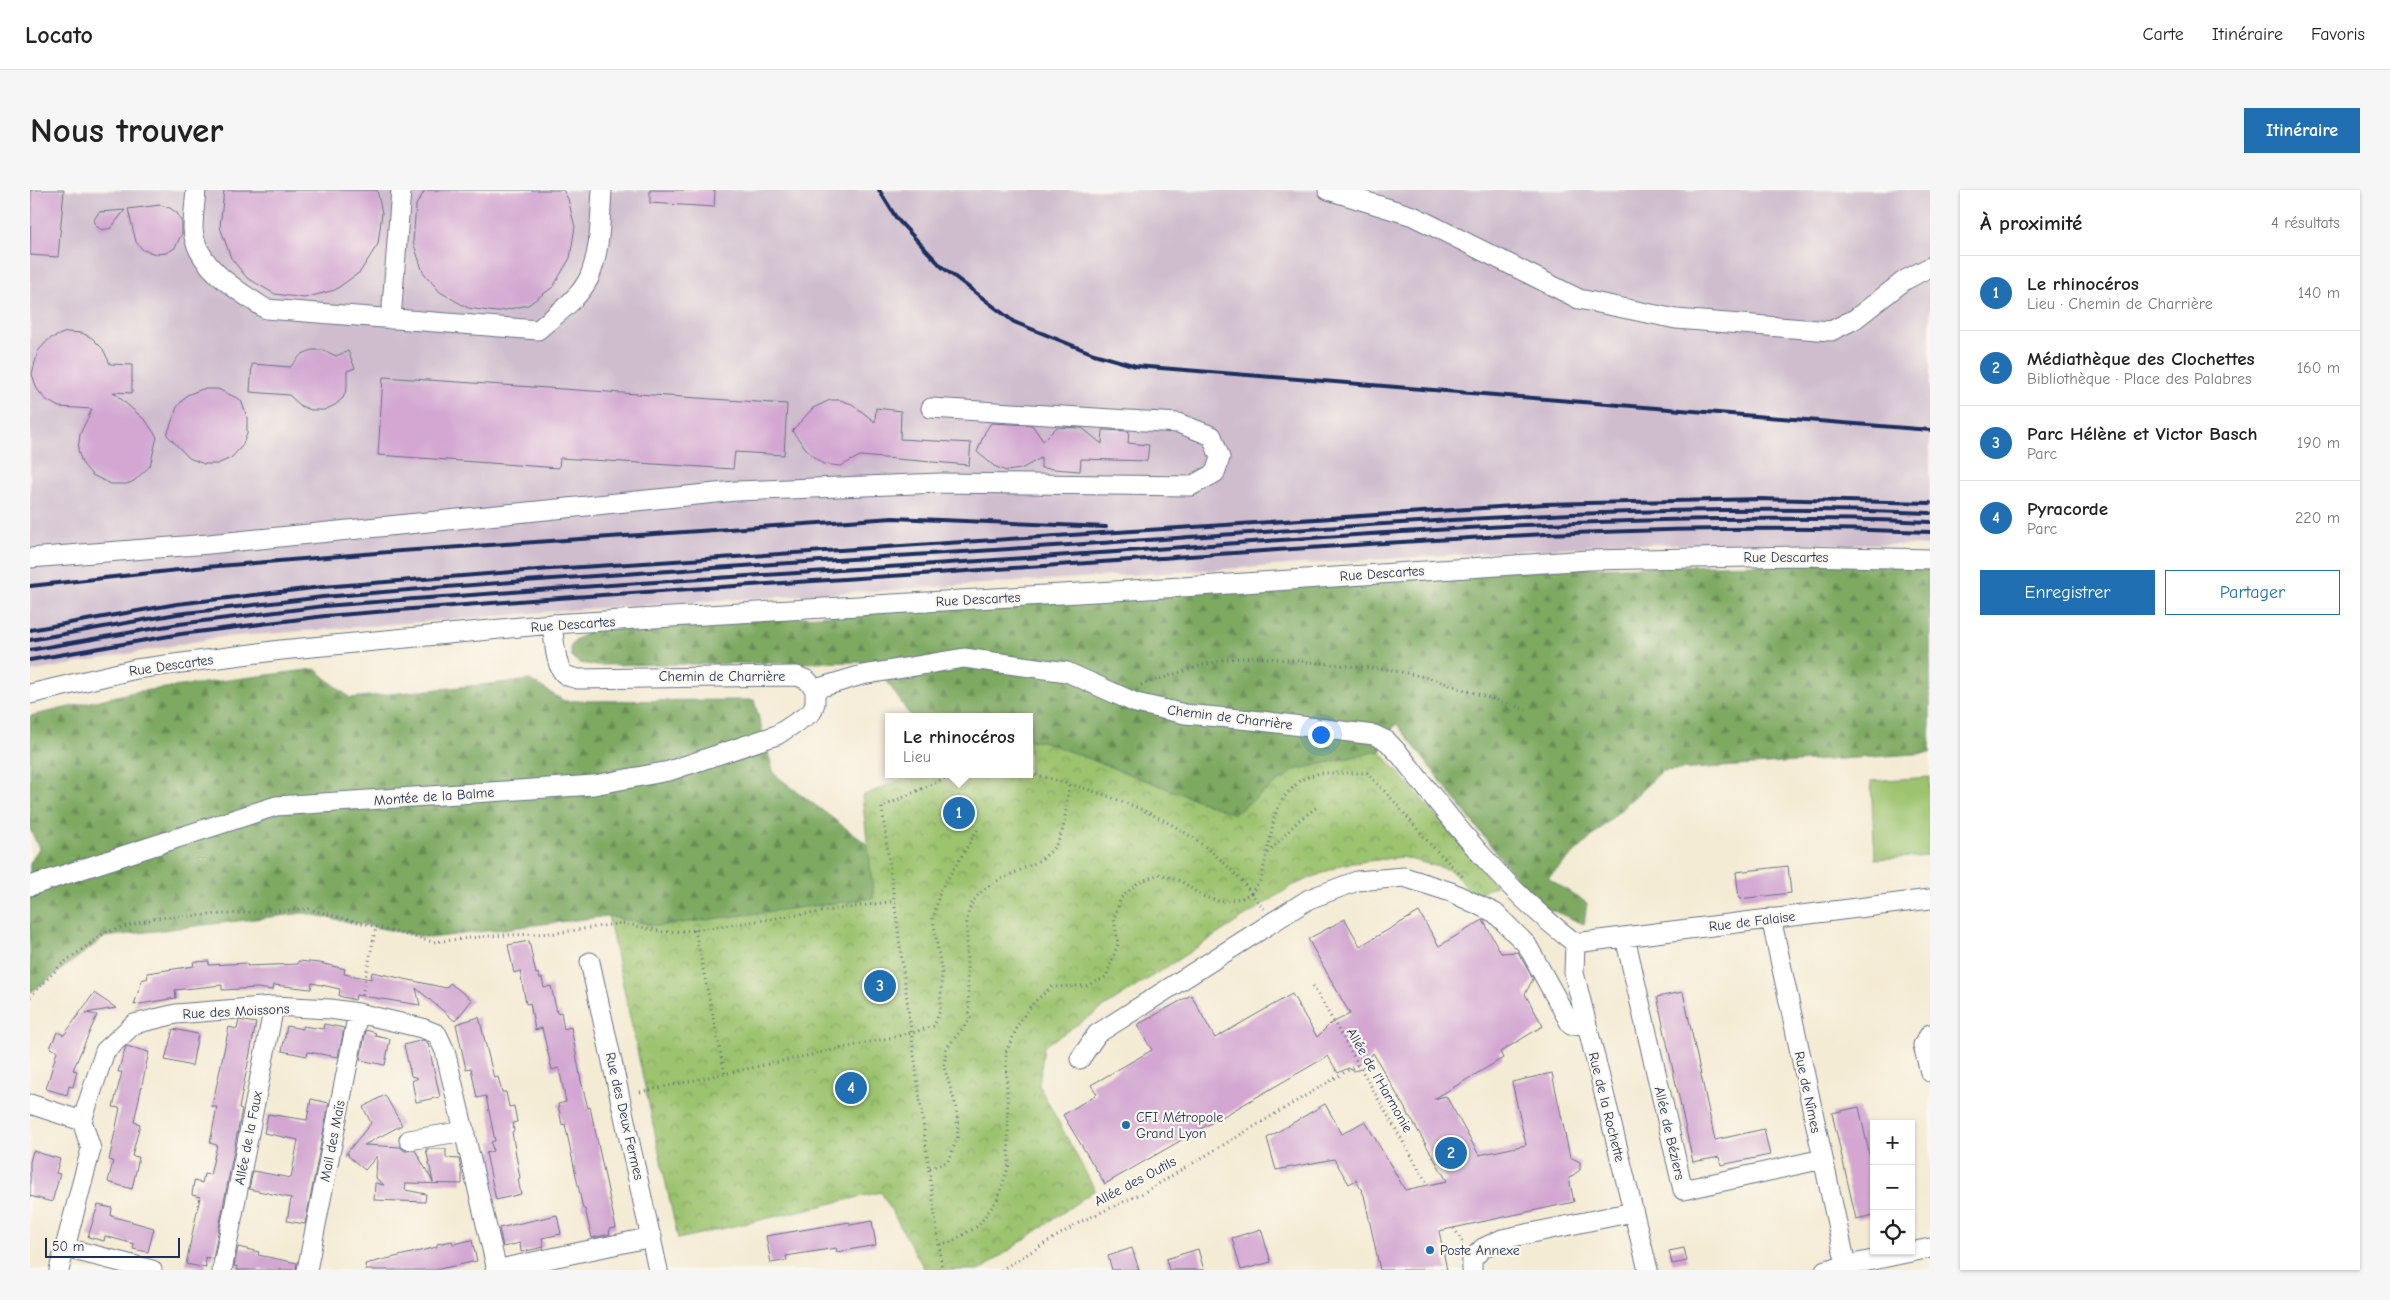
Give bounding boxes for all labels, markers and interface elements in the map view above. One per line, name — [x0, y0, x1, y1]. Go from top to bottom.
text: Locato — [25, 21, 93, 49]
text: Carte — [2143, 24, 2184, 45]
text: Itinéraire — [2212, 24, 2283, 45]
text: Favoris — [2311, 24, 2365, 45]
button: Itinéraire — [2244, 108, 2360, 153]
text: Nous trouver — [30, 110, 223, 151]
text: À proximité — [1980, 211, 2082, 235]
text: 4 résultats — [2271, 214, 2340, 232]
text: Le rhinocéros — [2027, 273, 2139, 295]
text: 1 — [1993, 284, 1999, 302]
text: 140 m — [2298, 284, 2340, 302]
text: Lieu · Chemin de Charrière — [2027, 295, 2213, 313]
text: Médiathèque des Clochettes — [2027, 348, 2255, 370]
text: 2 — [1992, 359, 2000, 377]
text: 160 m — [2297, 359, 2340, 377]
text: Bibliothèque · Place des Palabres — [2027, 370, 2252, 388]
text: Parc Hélène et Victor Basch — [2027, 423, 2257, 445]
text: 3 — [1992, 434, 2000, 452]
text: 190 m — [2297, 434, 2340, 452]
text: Parc — [2027, 445, 2057, 463]
text: Pyracorde — [2027, 498, 2108, 520]
text: 4 — [1992, 509, 2000, 527]
text: 220 m — [2295, 509, 2340, 527]
text: Parc — [2027, 520, 2057, 538]
street label: Rue Descartes — [1744, 549, 1829, 566]
street label: Rue Descartes — [1339, 562, 1425, 585]
button: Enregistrer — [1980, 570, 2155, 615]
button: Partager — [2165, 570, 2340, 615]
street label: Rue Descartes — [935, 589, 1021, 610]
street label: Rue Descartes — [530, 613, 616, 636]
street label: Rue Descartes — [128, 651, 214, 680]
street label: Chemin de Charrière — [659, 668, 785, 685]
street label: Chemin de Charrière — [1166, 701, 1294, 734]
popup — [885, 713, 1033, 778]
your location — [1308, 722, 1334, 748]
text: Le rhinocéros — [903, 726, 1015, 748]
text: Lieu — [903, 748, 931, 766]
street label: Montée de la Balme — [373, 784, 495, 809]
pin: 1 — [943, 794, 975, 832]
street label: Rue de Falaise — [1708, 908, 1796, 935]
pin: 3 — [864, 967, 896, 1005]
street label: Rue des Moissons — [182, 1000, 290, 1023]
street label: Allée de l'Harmonie — [1343, 1025, 1416, 1135]
street label: Rue de la Rochette — [1585, 1050, 1628, 1164]
street label: Rue de Nîmes — [1791, 1050, 1825, 1135]
street label: Rue des Deux Fermes — [602, 1051, 648, 1182]
pin: 4 — [835, 1069, 867, 1107]
street label: Allée de Béziers — [1650, 1085, 1689, 1182]
street label: Allée de la Faux — [231, 1089, 266, 1187]
street label: Mail des Maïs — [316, 1099, 349, 1183]
place label: CFI Métropole Grand Lyon — [1136, 1109, 1223, 1142]
marker: CFI Métropole Grand Lyon — [1120, 1119, 1132, 1131]
map controls — [1870, 1120, 1915, 1255]
button: + — [1870, 1120, 1915, 1165]
pin: 2 — [1435, 1134, 1467, 1172]
street label: Allée des Outils — [1091, 1153, 1179, 1210]
button: − — [1870, 1165, 1915, 1210]
button: locate — [1870, 1210, 1915, 1255]
scale bar — [45, 1235, 180, 1258]
text: 50 m — [52, 1238, 84, 1255]
place label: Poste Annexe — [1440, 1242, 1520, 1259]
marker: Poste Annexe — [1424, 1244, 1436, 1256]

